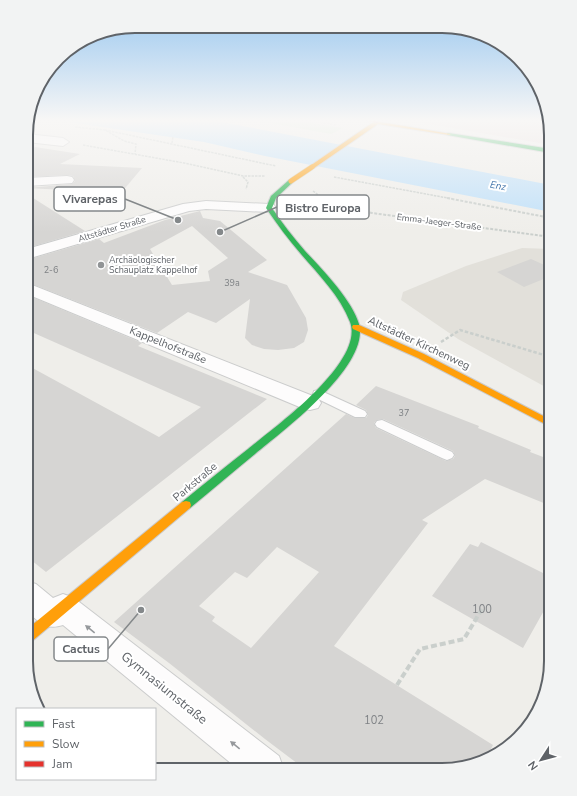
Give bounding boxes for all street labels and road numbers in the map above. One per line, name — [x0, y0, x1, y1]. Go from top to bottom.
street label: Emma-Jaeger-Straße — [396, 211, 482, 233]
street label: Altstädter Straße — [77, 213, 147, 245]
street label: Altstädter Kirchenweg — [366, 313, 472, 373]
street label: Kappelhofstraße — [127, 323, 209, 367]
street label: Parkstraße — [170, 459, 220, 505]
street label: Gymnasiumstraße — [117, 648, 211, 729]

